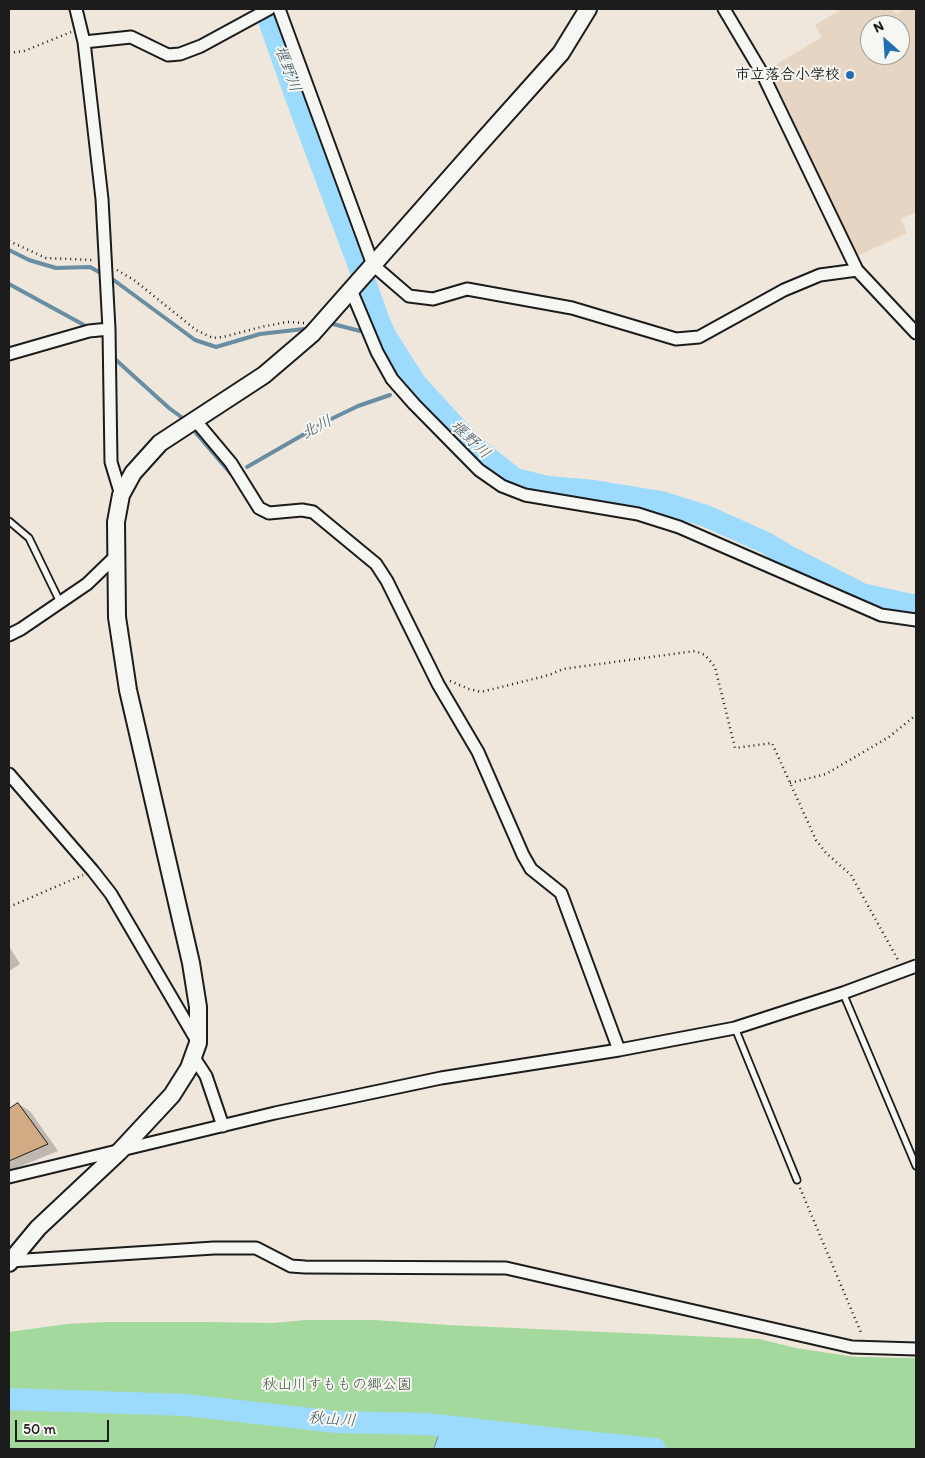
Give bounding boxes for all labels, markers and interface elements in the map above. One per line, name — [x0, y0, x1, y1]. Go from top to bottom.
north arrow — [860, 15, 910, 65]
text: N — [871, 17, 887, 37]
water label: 堰野川 — [270, 43, 304, 95]
place label: 市立落合小学校 — [735, 66, 840, 84]
marker: 市立落合小学校 — [844, 69, 856, 81]
water label: 北川 — [298, 412, 336, 444]
water label: 堰野川 — [446, 417, 494, 463]
park label: 秋山川すももの郷公園 — [262, 1376, 412, 1394]
water label: 秋山川 — [307, 1409, 357, 1431]
scale bar — [18, 1410, 111, 1442]
text: 50 m — [23, 1420, 56, 1438]

